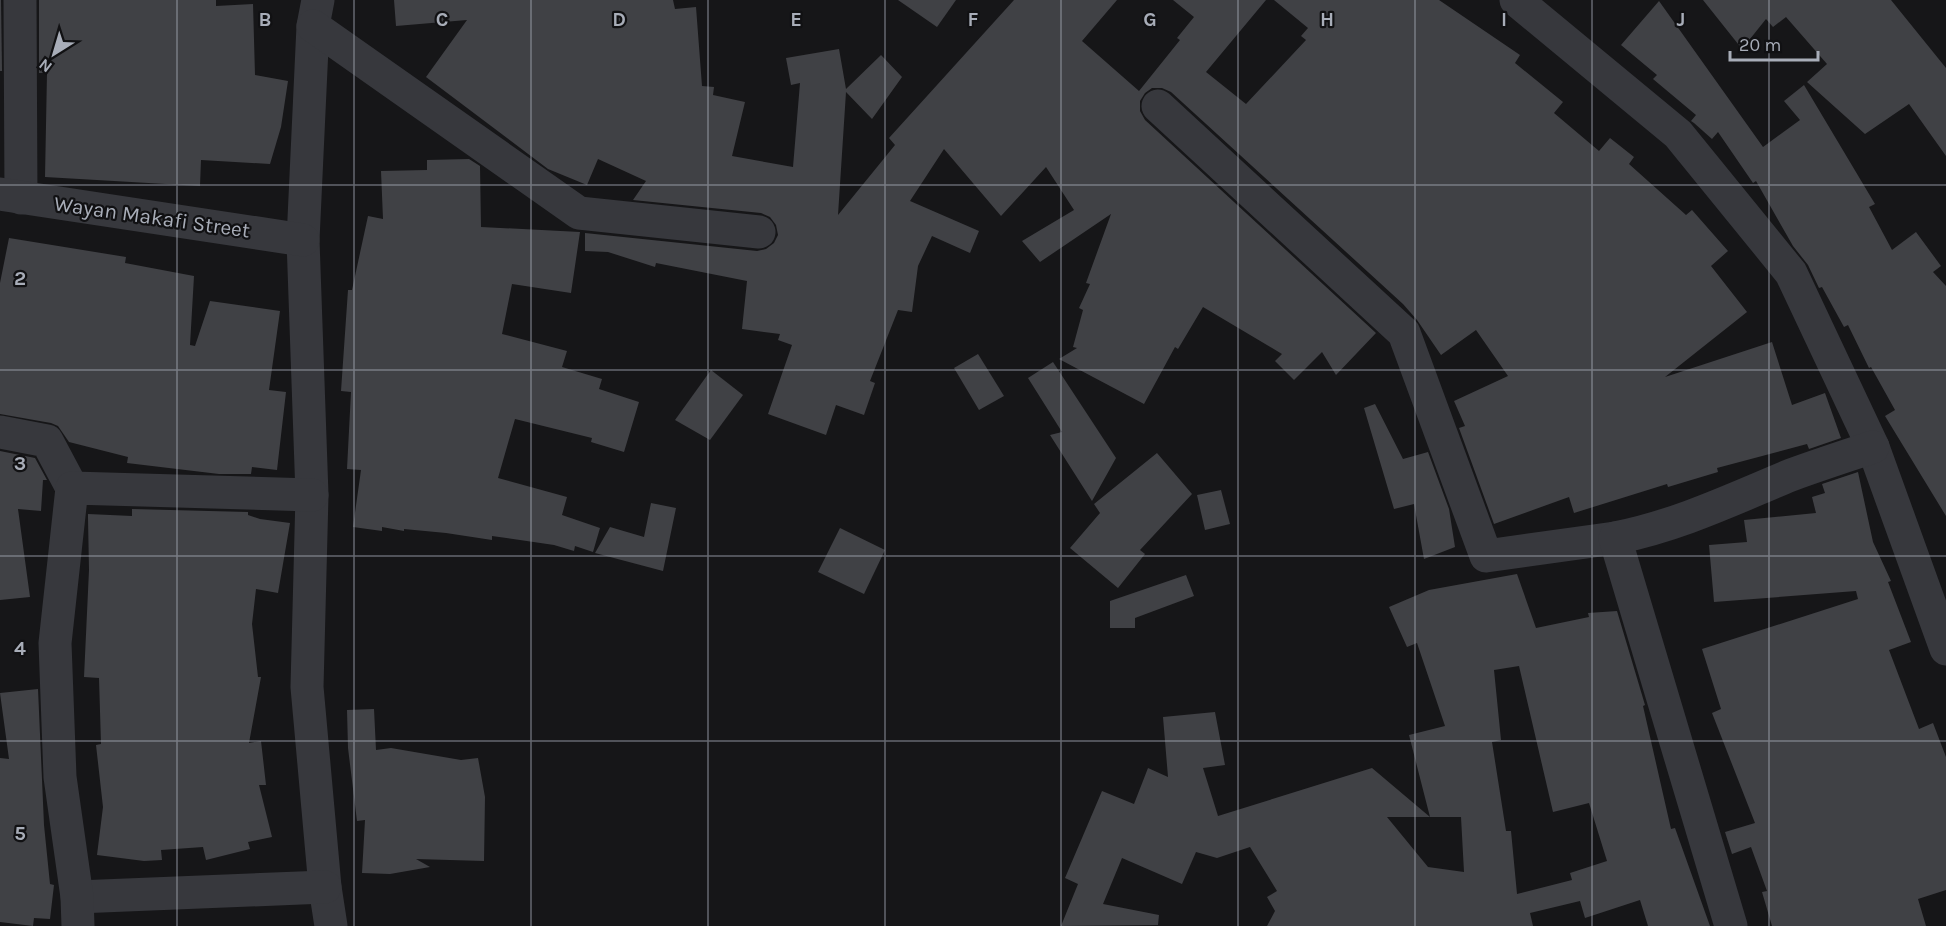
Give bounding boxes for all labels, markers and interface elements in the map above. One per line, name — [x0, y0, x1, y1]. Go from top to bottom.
text: B — [259, 8, 271, 31]
text: C — [436, 8, 448, 31]
text: D — [612, 8, 626, 31]
text: E — [790, 8, 802, 31]
text: F — [968, 8, 979, 31]
text: G — [1143, 8, 1157, 31]
text: H — [1320, 8, 1334, 31]
text: I — [1501, 8, 1507, 31]
text: J — [1677, 8, 1685, 31]
north arrow — [24, 24, 84, 84]
scale bar — [1730, 24, 1818, 62]
text: 20 m — [1739, 34, 1781, 56]
text: N — [35, 55, 56, 77]
street label: Wayan Makafi Street — [53, 191, 252, 243]
text: 2 — [14, 267, 26, 290]
text: 3 — [14, 452, 26, 475]
text: 4 — [14, 637, 26, 660]
text: 5 — [14, 822, 26, 845]

